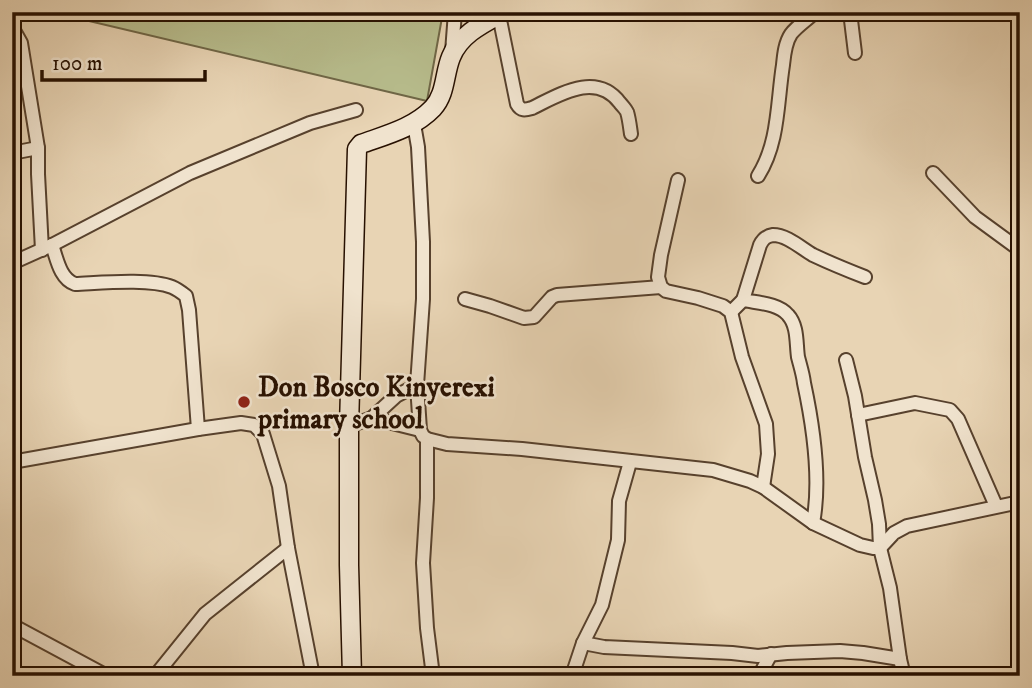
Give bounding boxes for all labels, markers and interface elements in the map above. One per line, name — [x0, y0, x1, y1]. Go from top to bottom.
scale bar — [42, 38, 205, 82]
text: 100 m — [52, 51, 103, 77]
place label: Don Bosco Kinyerexi primary school — [257, 370, 495, 437]
marker: Don Bosco Kinyerexi primary school — [236, 394, 252, 410]

